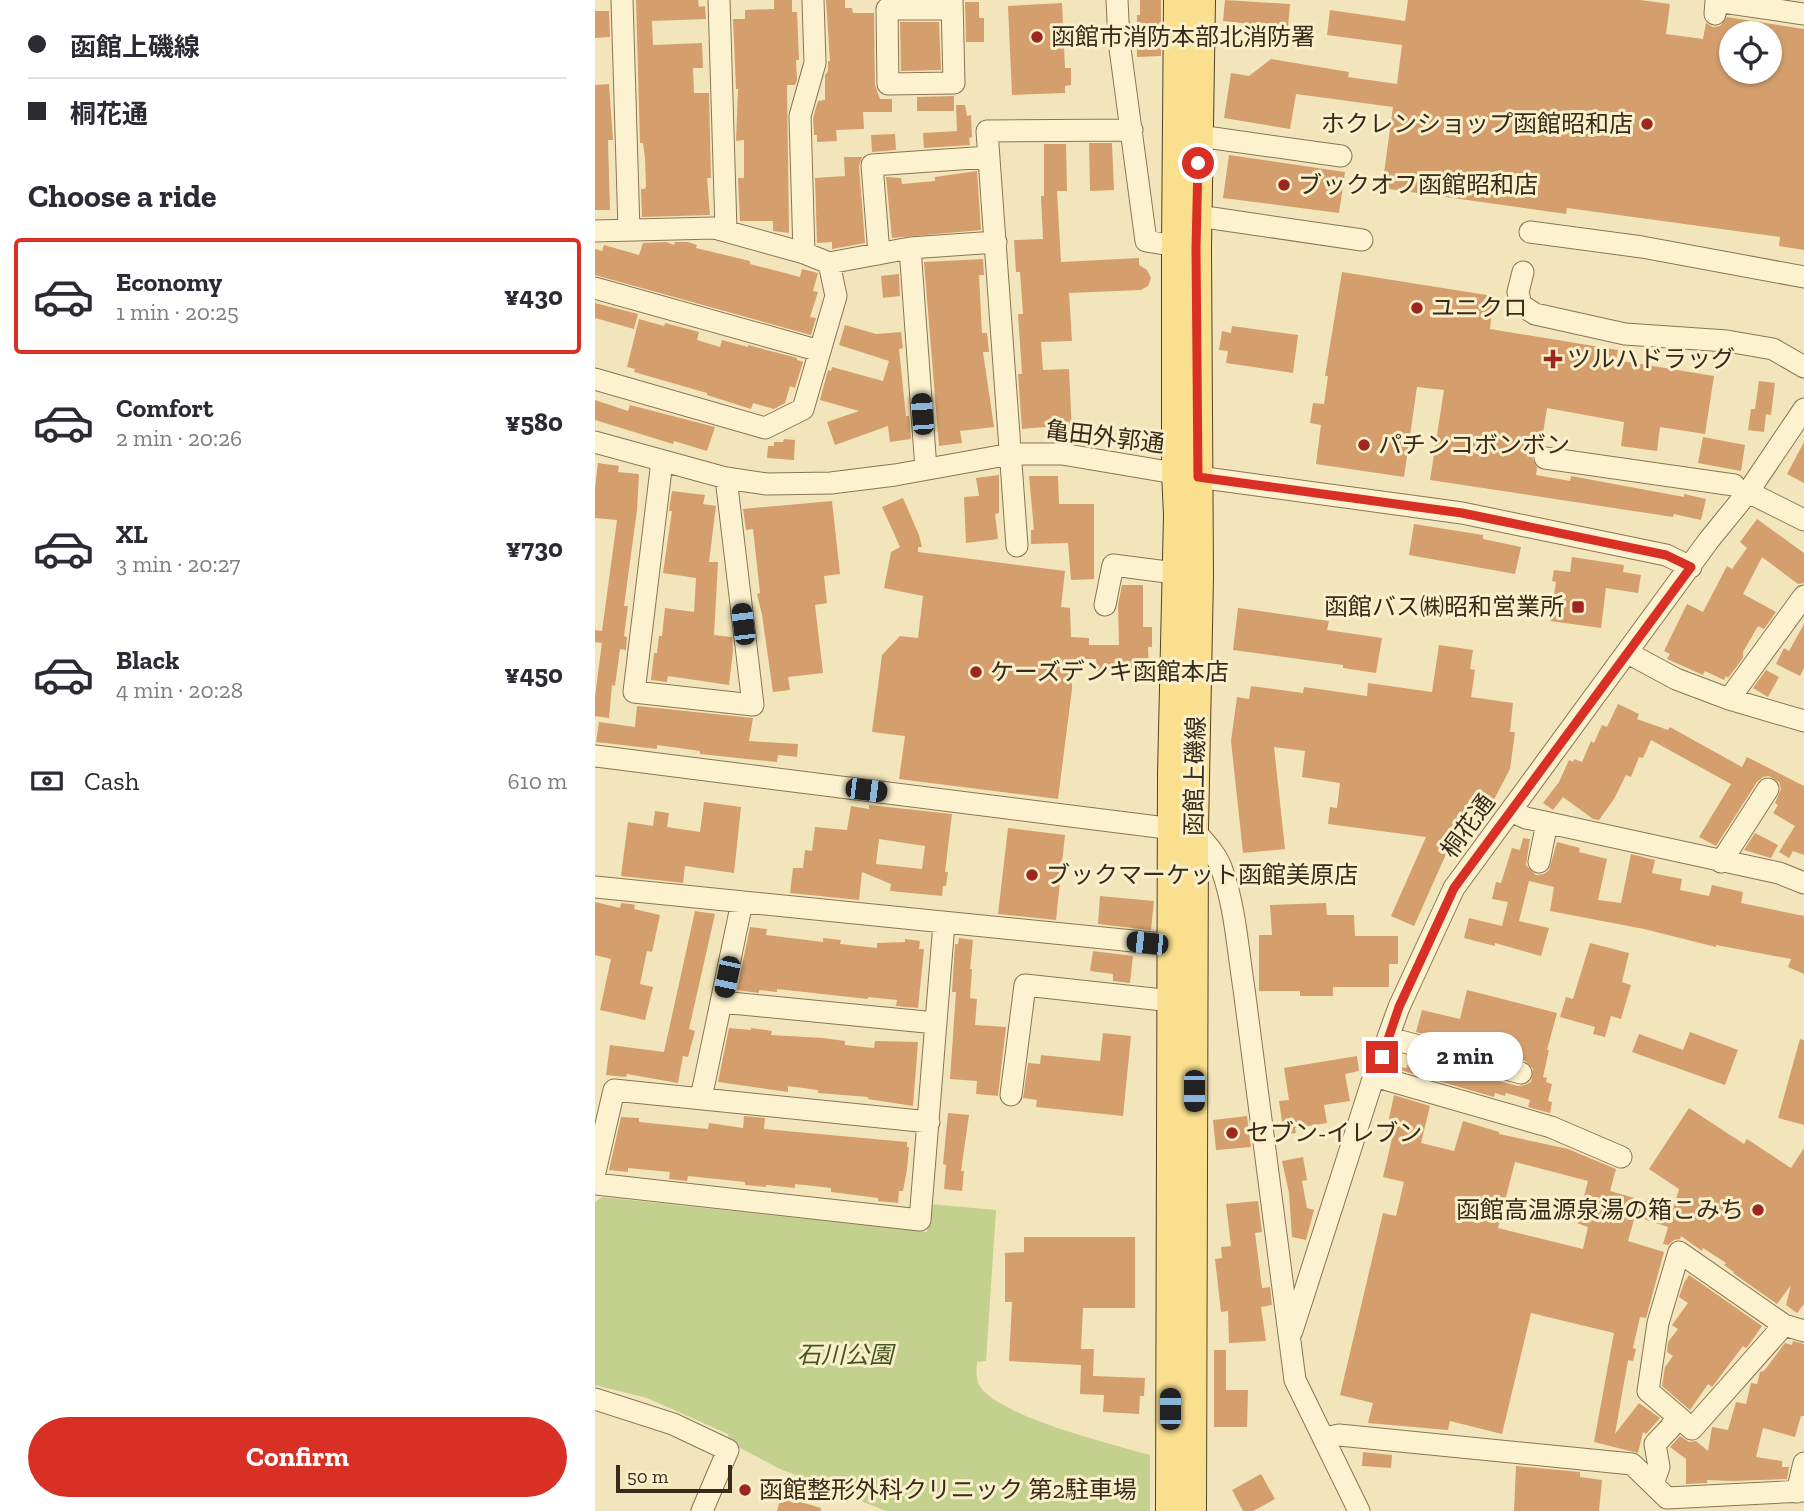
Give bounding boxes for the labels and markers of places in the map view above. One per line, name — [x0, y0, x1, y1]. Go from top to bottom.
place label: 函館市消防本部北消防署 — [1051, 22, 1315, 51]
marker: 函館市消防本部北消防署 — [1029, 29, 1045, 45]
place label: ホクレンショップ函館昭和店 — [1321, 109, 1633, 138]
marker: ホクレンショップ函館昭和店 — [1639, 116, 1655, 132]
place label: ブックオフ函館昭和店 — [1298, 170, 1538, 199]
marker: ブックオフ函館昭和店 — [1276, 177, 1292, 193]
place label: ユニクロ — [1431, 293, 1527, 322]
marker: ユニクロ — [1409, 300, 1425, 316]
place label: ツルハドラッグ — [1567, 344, 1735, 373]
marker: ツルハドラッグ — [1545, 351, 1561, 367]
place label: パチンコボンボン — [1378, 430, 1570, 459]
marker: パチンコボンボン — [1356, 437, 1372, 453]
place label: 函館バス㈱昭和営業所 — [1324, 592, 1564, 621]
marker: 函館バス㈱昭和営業所 — [1570, 599, 1586, 615]
place label: ケーズデンキ函館本店 — [990, 657, 1229, 686]
marker: ケーズデンキ函館本店 — [968, 664, 984, 680]
place label: ブックマーケット函館美原店 — [1046, 860, 1358, 889]
marker: ブックマーケット函館美原店 — [1024, 867, 1040, 883]
place label: セブン-イレブン — [1246, 1118, 1422, 1147]
marker: セブン-イレブン — [1224, 1125, 1240, 1141]
place label: 函館高温源泉湯の箱こみち — [1456, 1195, 1744, 1224]
marker: 函館高温源泉湯の箱こみち — [1750, 1202, 1766, 1218]
place label: 函館整形外科クリニック 第2駐車場 — [759, 1475, 1137, 1504]
marker: 函館整形外科クリニック 第2駐車場 — [737, 1482, 753, 1498]

